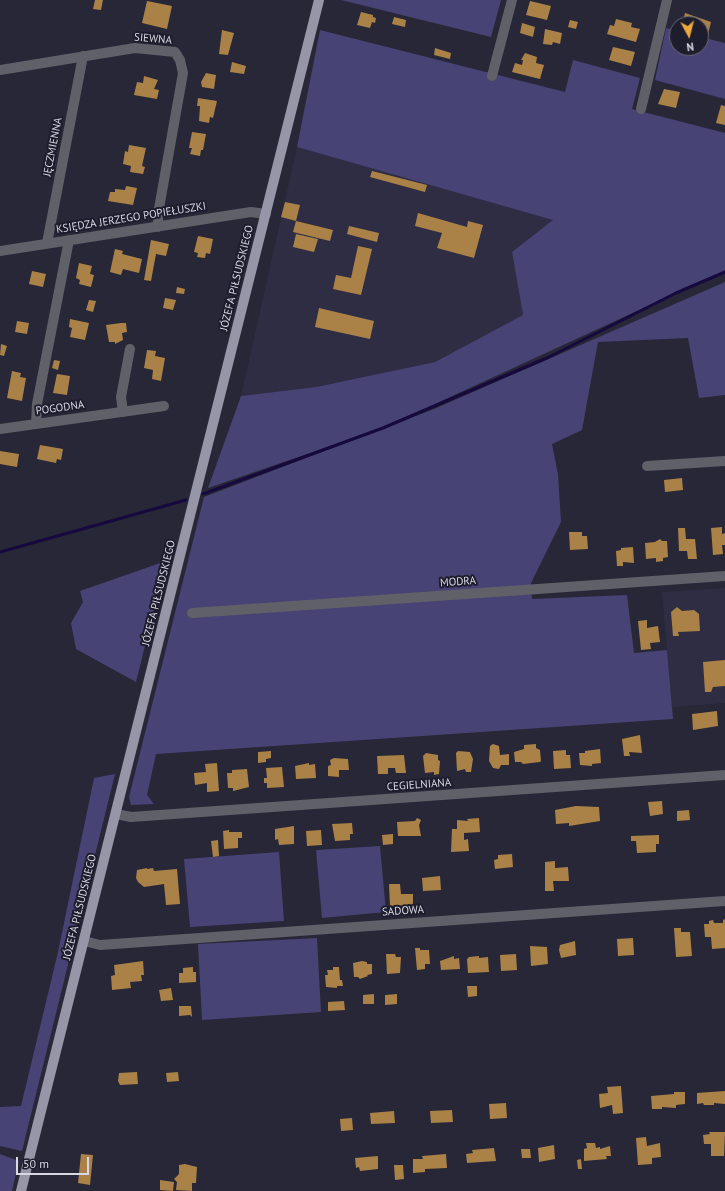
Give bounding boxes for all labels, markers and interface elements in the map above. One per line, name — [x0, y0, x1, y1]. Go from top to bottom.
north arrow — [669, 16, 709, 56]
street label: SIEWNA — [134, 31, 172, 47]
text: N — [686, 40, 695, 54]
street label: JĘCZMIENNA — [41, 116, 65, 178]
street label: KSIĘDZA JERZEGO POPIEŁUSZKI — [55, 200, 207, 236]
street label: JÓZEFA PIŁSUDSKIEGO — [217, 224, 257, 332]
street label: POGODNA — [35, 398, 85, 418]
street label: JÓZEFA PIŁSUDSKIEGO — [139, 539, 179, 647]
street label: MODRA — [440, 574, 476, 590]
street label: CEGIELNIANA — [386, 776, 452, 794]
street label: JÓZEFA PIŁSUDSKIEGO — [60, 853, 100, 961]
street label: SADOWA — [382, 903, 424, 919]
scale bar — [18, 1149, 91, 1175]
text: 50 m — [23, 1156, 49, 1171]

